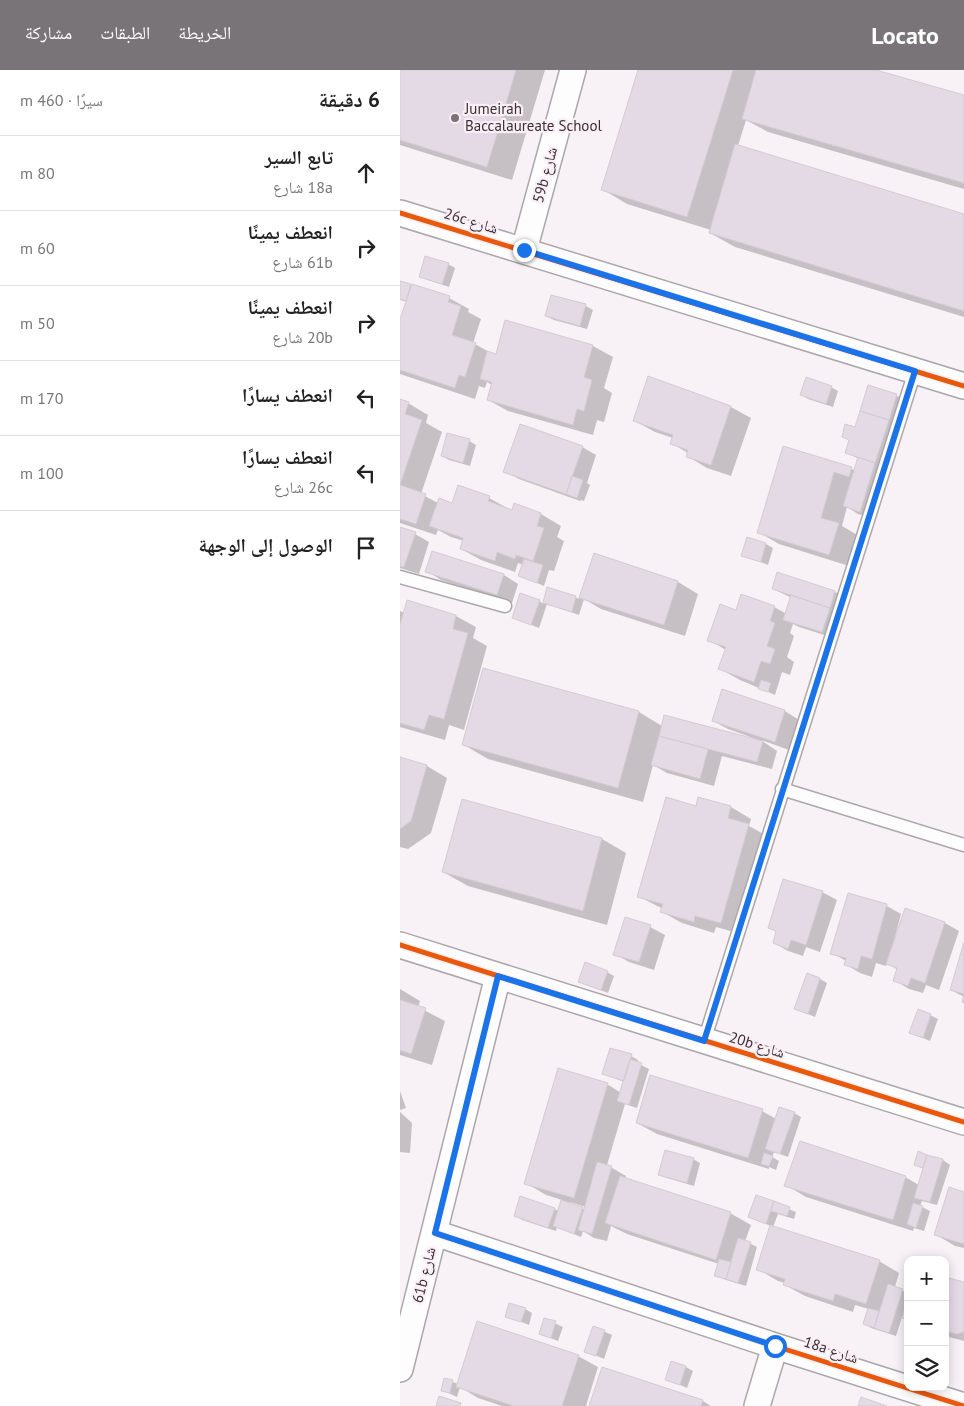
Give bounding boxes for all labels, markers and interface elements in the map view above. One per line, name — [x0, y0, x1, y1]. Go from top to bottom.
text: Locato — [871, 20, 939, 51]
text: مشاركة — [25, 21, 72, 44]
text: الطبقات — [100, 21, 150, 44]
text: الخريطة — [178, 21, 231, 44]
text: 6 دقيقة — [319, 86, 380, 113]
text: سيرًا · 460 m — [20, 90, 103, 110]
place label: Jumeirah Baccalaureate School — [464, 99, 602, 135]
marker: Jumeirah Baccalaureate School — [449, 112, 461, 124]
text: تابع السير — [265, 145, 333, 169]
street label: 59b شارع — [528, 145, 562, 205]
icon: ahead — [352, 159, 380, 187]
text: 80 m — [20, 163, 55, 183]
text: 18a شارع — [273, 177, 333, 197]
street label: 26c شارع — [442, 203, 500, 239]
text: انعطف يمينًا — [248, 220, 333, 244]
icon: right — [352, 234, 380, 262]
text: 60 m — [20, 238, 55, 258]
route end — [513, 239, 536, 262]
text: 61b شارع — [272, 252, 333, 272]
text: انعطف يمينًا — [248, 295, 333, 319]
icon: right — [352, 309, 380, 337]
text: 50 m — [20, 313, 55, 333]
text: 20b شارع — [272, 327, 333, 347]
text: انعطف يسارًا — [242, 383, 333, 407]
icon: left — [352, 384, 380, 412]
text: 170 m — [20, 388, 63, 408]
text: انعطف يسارًا — [242, 445, 333, 469]
icon: left — [352, 459, 380, 487]
text: 100 m — [20, 463, 63, 483]
text: 26c شارع — [274, 477, 333, 497]
text: الوصول إلى الوجهة — [198, 533, 333, 557]
icon: arrive — [352, 534, 380, 562]
street label: 20b شارع — [727, 1027, 787, 1063]
street label: 61b شارع — [407, 1245, 441, 1305]
map controls — [904, 1256, 949, 1391]
button: + — [904, 1256, 949, 1301]
button: − — [904, 1301, 949, 1346]
street label: 18a شارع — [801, 1332, 861, 1368]
route start — [764, 1335, 787, 1358]
button: layers — [904, 1346, 949, 1391]

